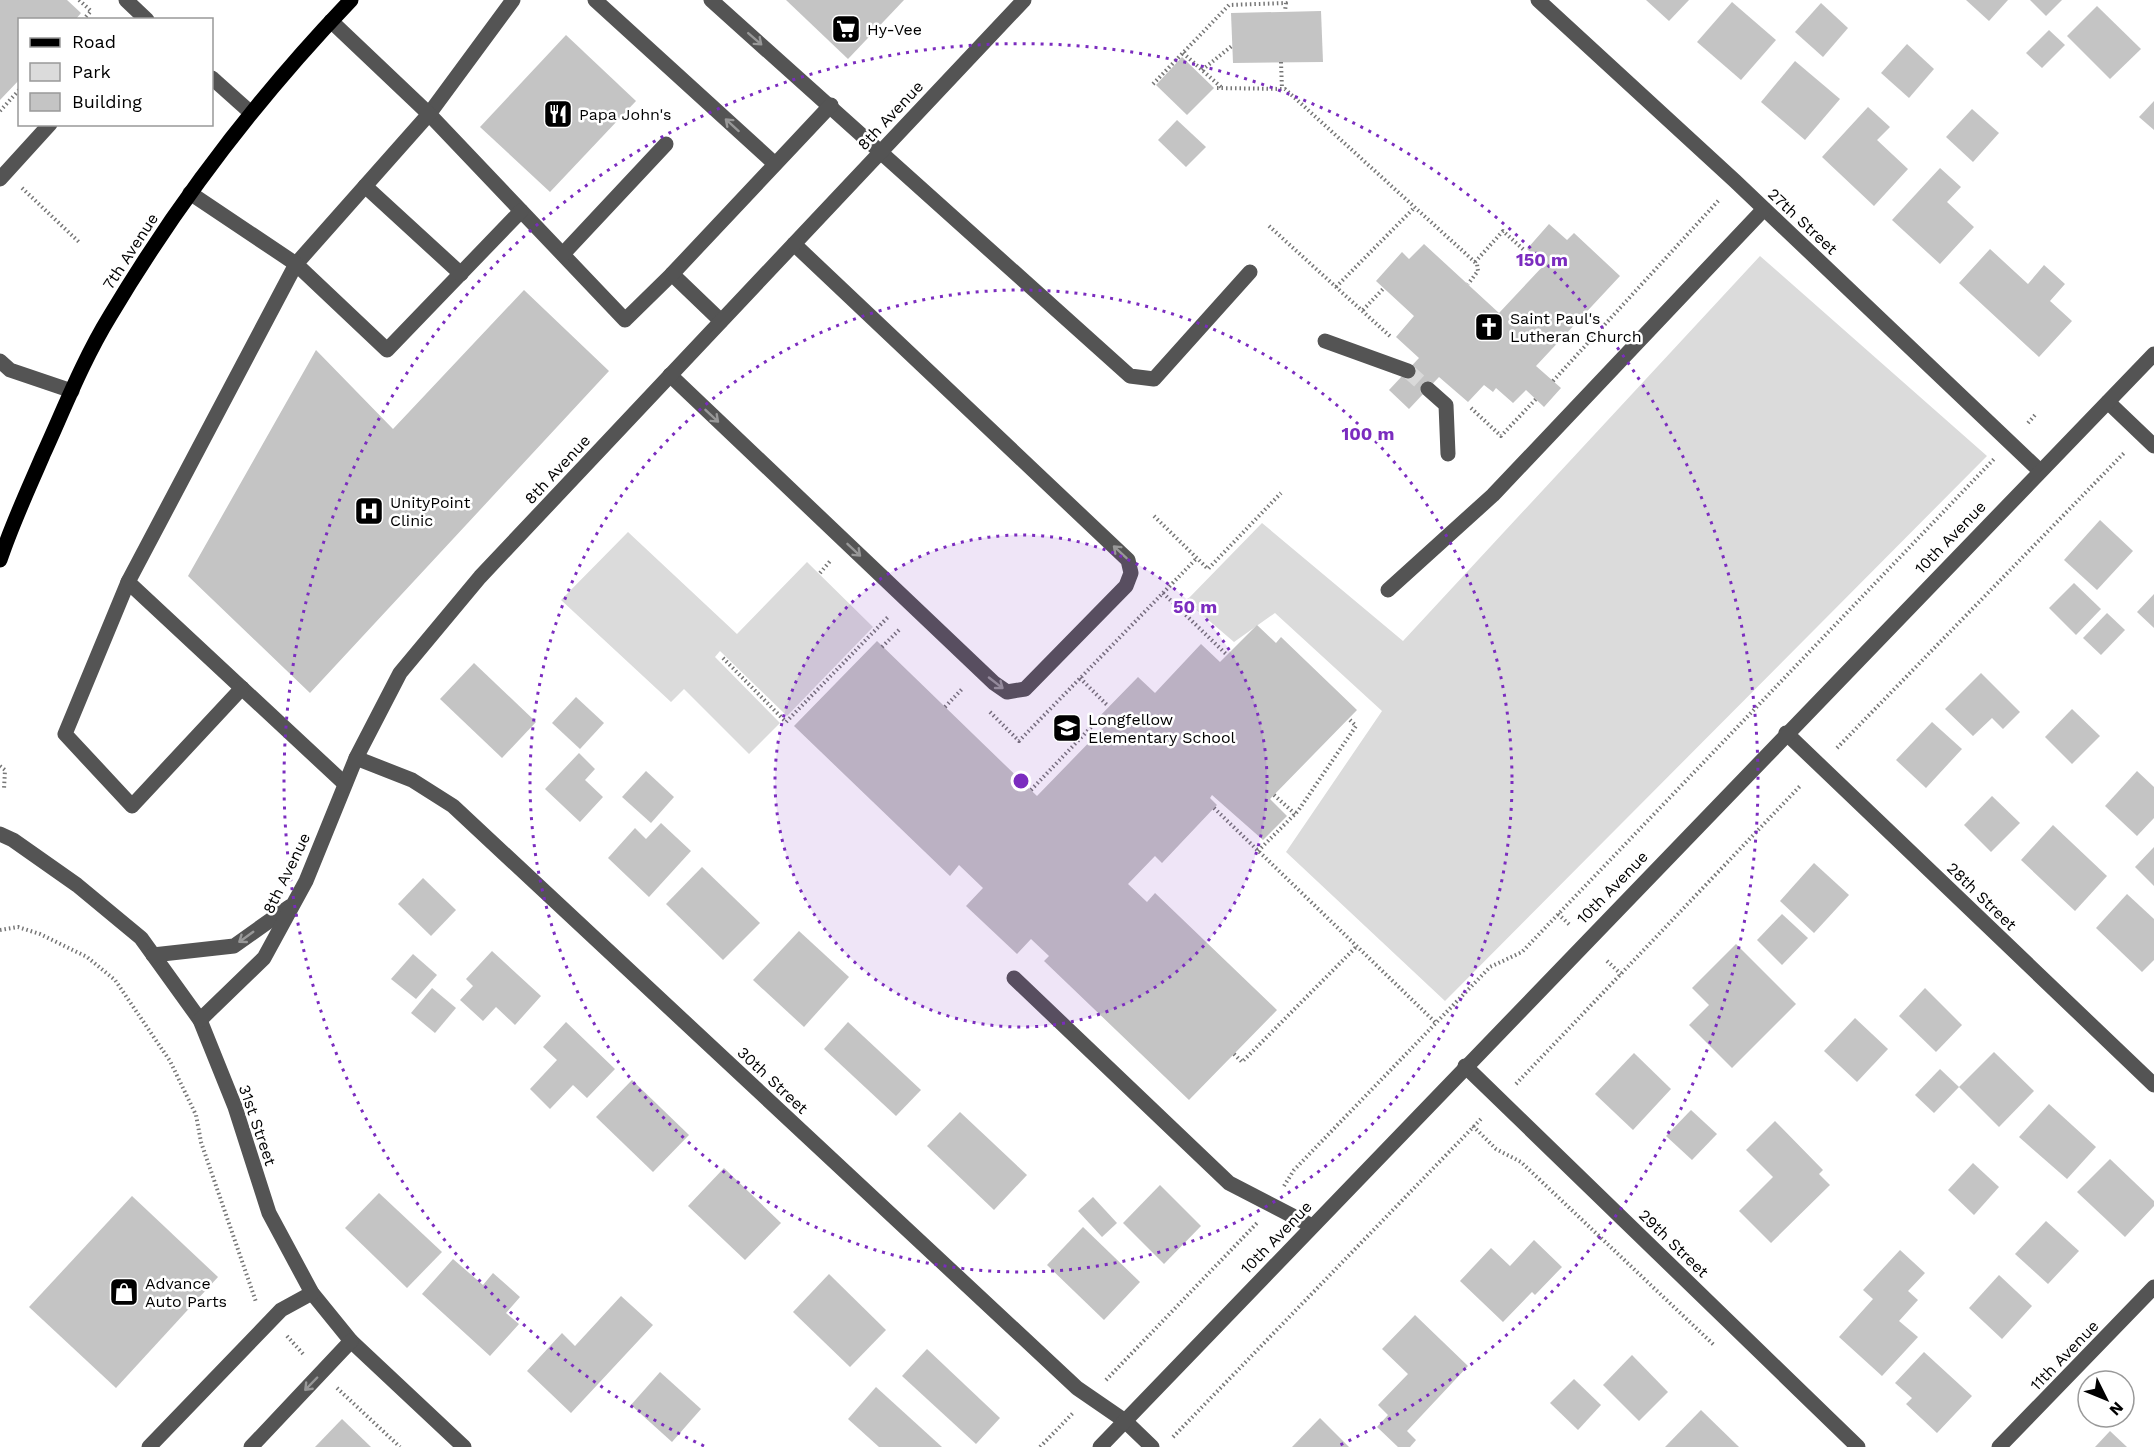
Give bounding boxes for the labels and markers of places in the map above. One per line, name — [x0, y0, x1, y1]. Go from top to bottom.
supermarket icon: Hy-Vee — [830, 13, 862, 45]
place label: Hy-Vee — [867, 20, 922, 39]
restaurant icon: Papa John's — [542, 98, 574, 130]
place label: Papa John's — [579, 105, 672, 124]
place label: Saint Paul's Lutheran Church — [1510, 309, 1642, 346]
church icon: Saint Paul's Lutheran Church — [1473, 311, 1505, 343]
place label: UnityPoint Clinic — [390, 493, 471, 530]
hospital icon: UnityPoint Clinic — [353, 495, 385, 527]
place label: Longfellow Elementary School — [1088, 710, 1236, 747]
school or university icon: Longfellow Elementary School — [1051, 712, 1083, 744]
centre of rings — [1011, 771, 1031, 791]
place label: Advance Auto Parts — [145, 1274, 227, 1311]
shop icon: Advance Auto Parts — [108, 1276, 140, 1308]

